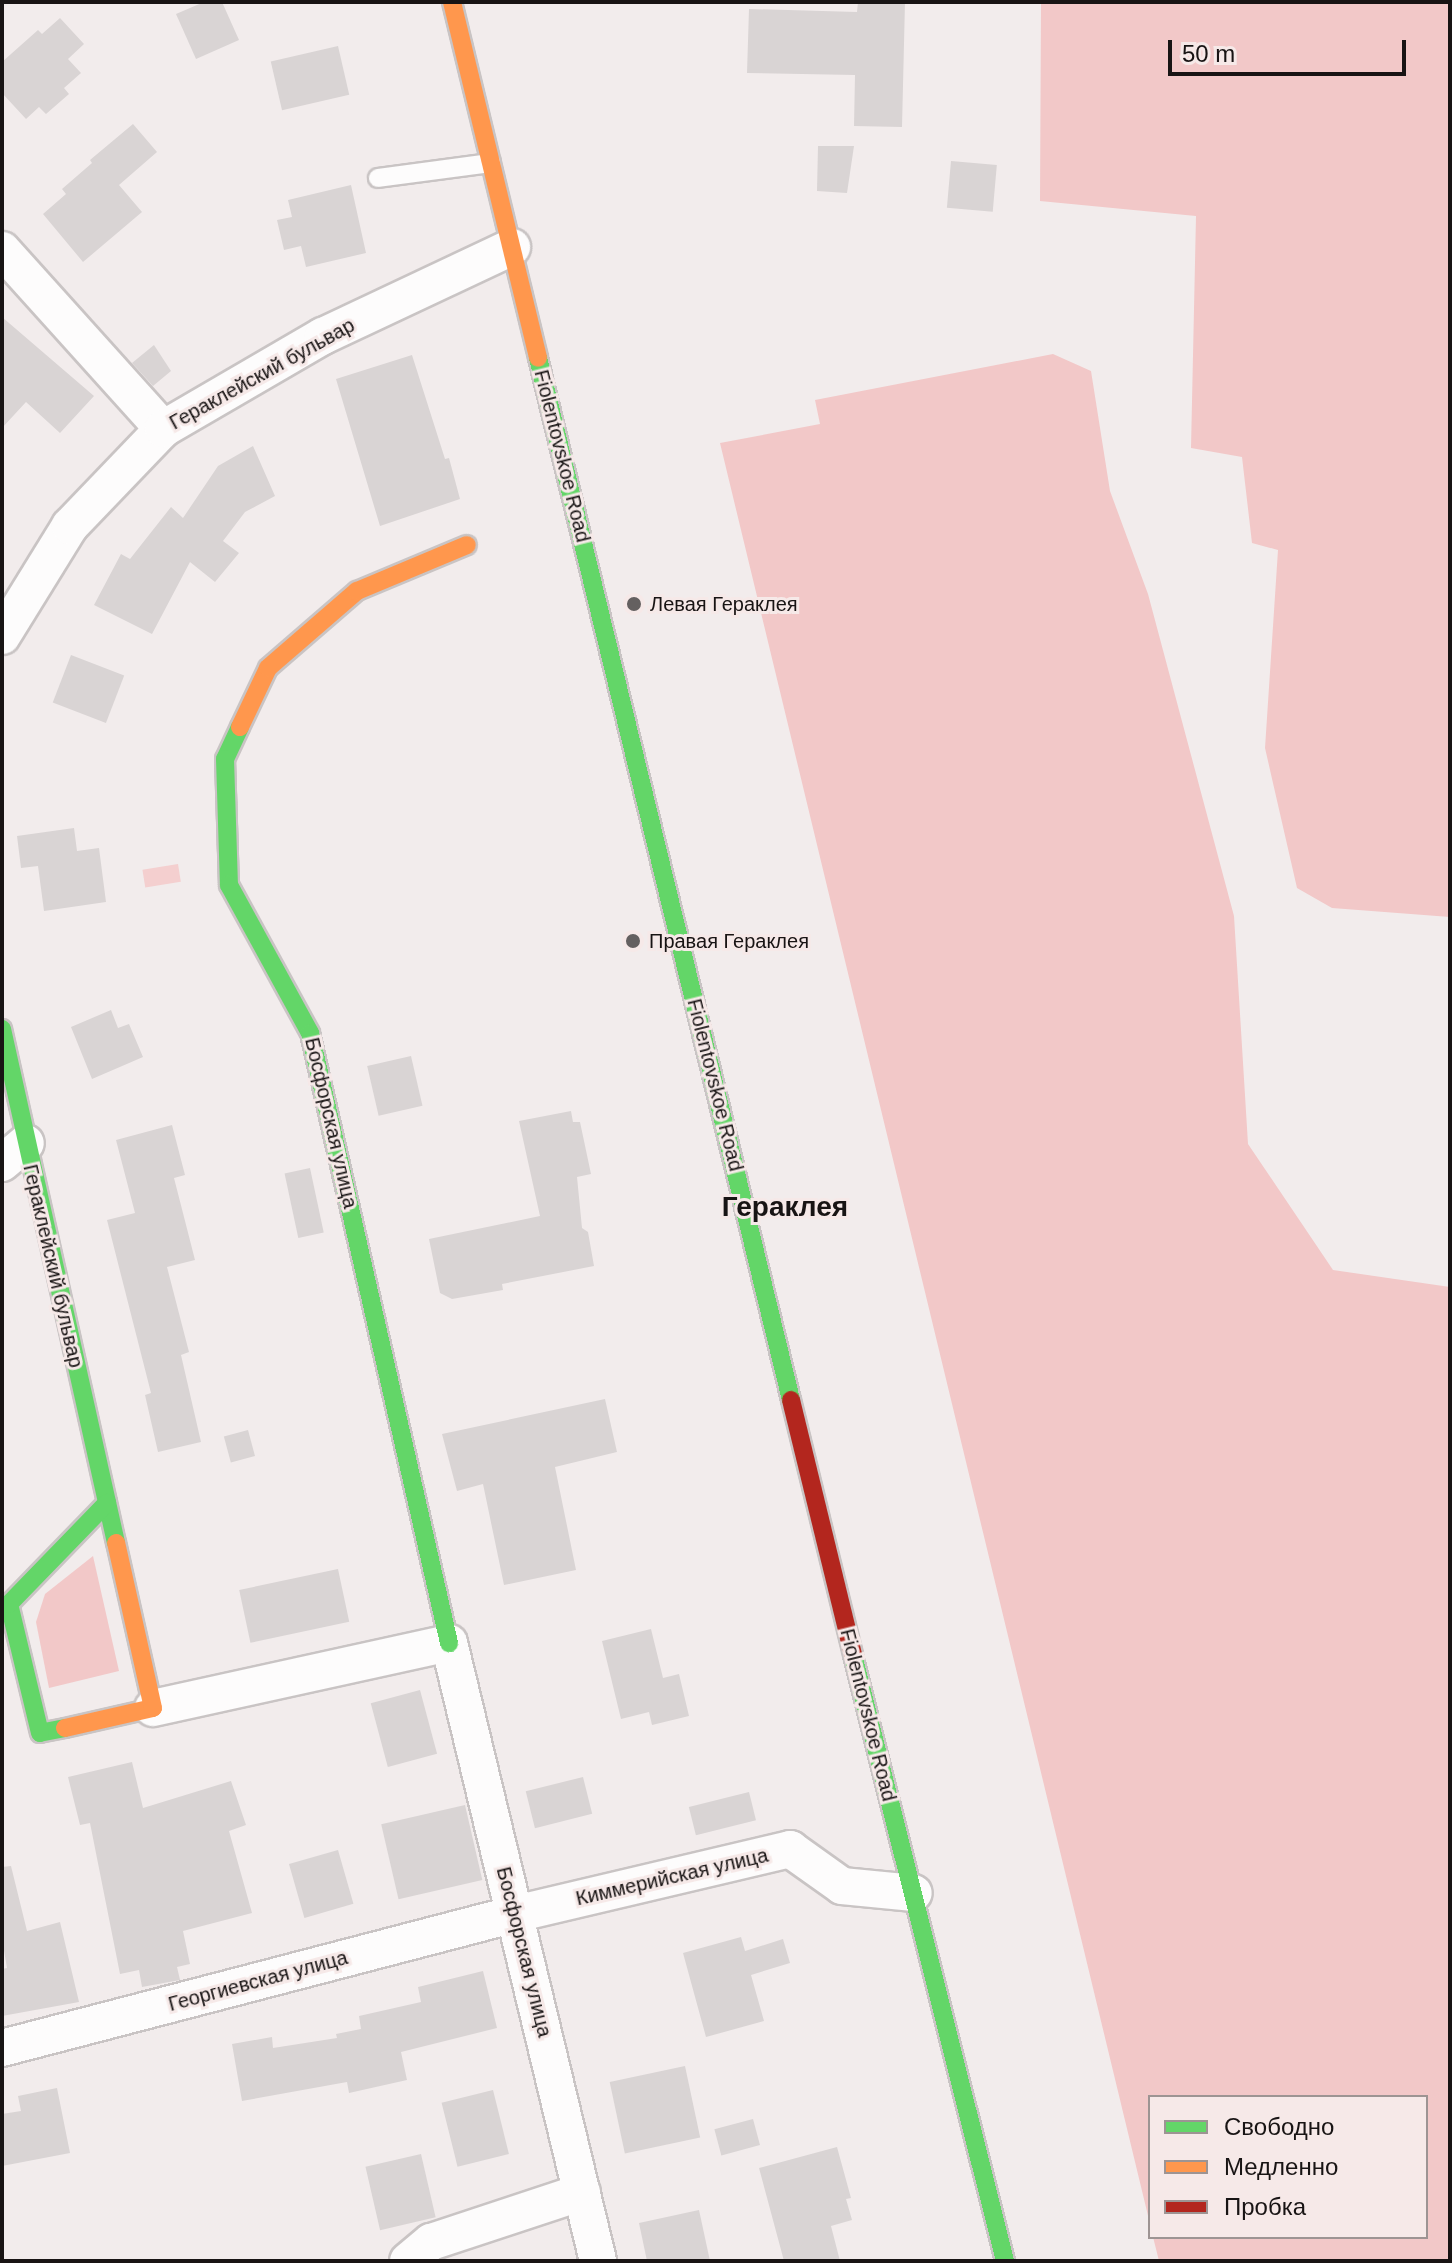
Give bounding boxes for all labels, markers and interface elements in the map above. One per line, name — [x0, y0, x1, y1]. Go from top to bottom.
scale bar — [1172, 24, 1410, 74]
text: 50 m — [1182, 40, 1235, 67]
street label: Гераклейский бульвар — [165, 313, 359, 435]
street label: Fiolentovskoe Road — [529, 367, 595, 545]
place label: Левая Гераклея — [650, 592, 798, 616]
marker: Левая Гераклея — [625, 595, 643, 613]
place label: Правая Гераклея — [649, 929, 809, 953]
marker: Правая Гераклея — [624, 932, 642, 950]
street label: Fiolentovskoe Road — [682, 996, 748, 1174]
street label: Босфорская улица — [300, 1035, 362, 1211]
street label: Гераклейский бульвар — [18, 1162, 88, 1370]
district label: Гераклея — [722, 1190, 848, 1224]
street label: Fiolentovskoe Road — [835, 1626, 901, 1804]
street label: Киммерийская улица — [574, 1843, 770, 1911]
street label: Босфорская улица — [491, 1864, 557, 2040]
street label: Георгиевская улица — [166, 1946, 350, 2016]
legend — [1148, 2095, 1428, 2239]
text: Свободно — [1224, 2113, 1334, 2140]
text: Медленно — [1224, 2153, 1338, 2180]
text: Пробка — [1224, 2193, 1306, 2220]

